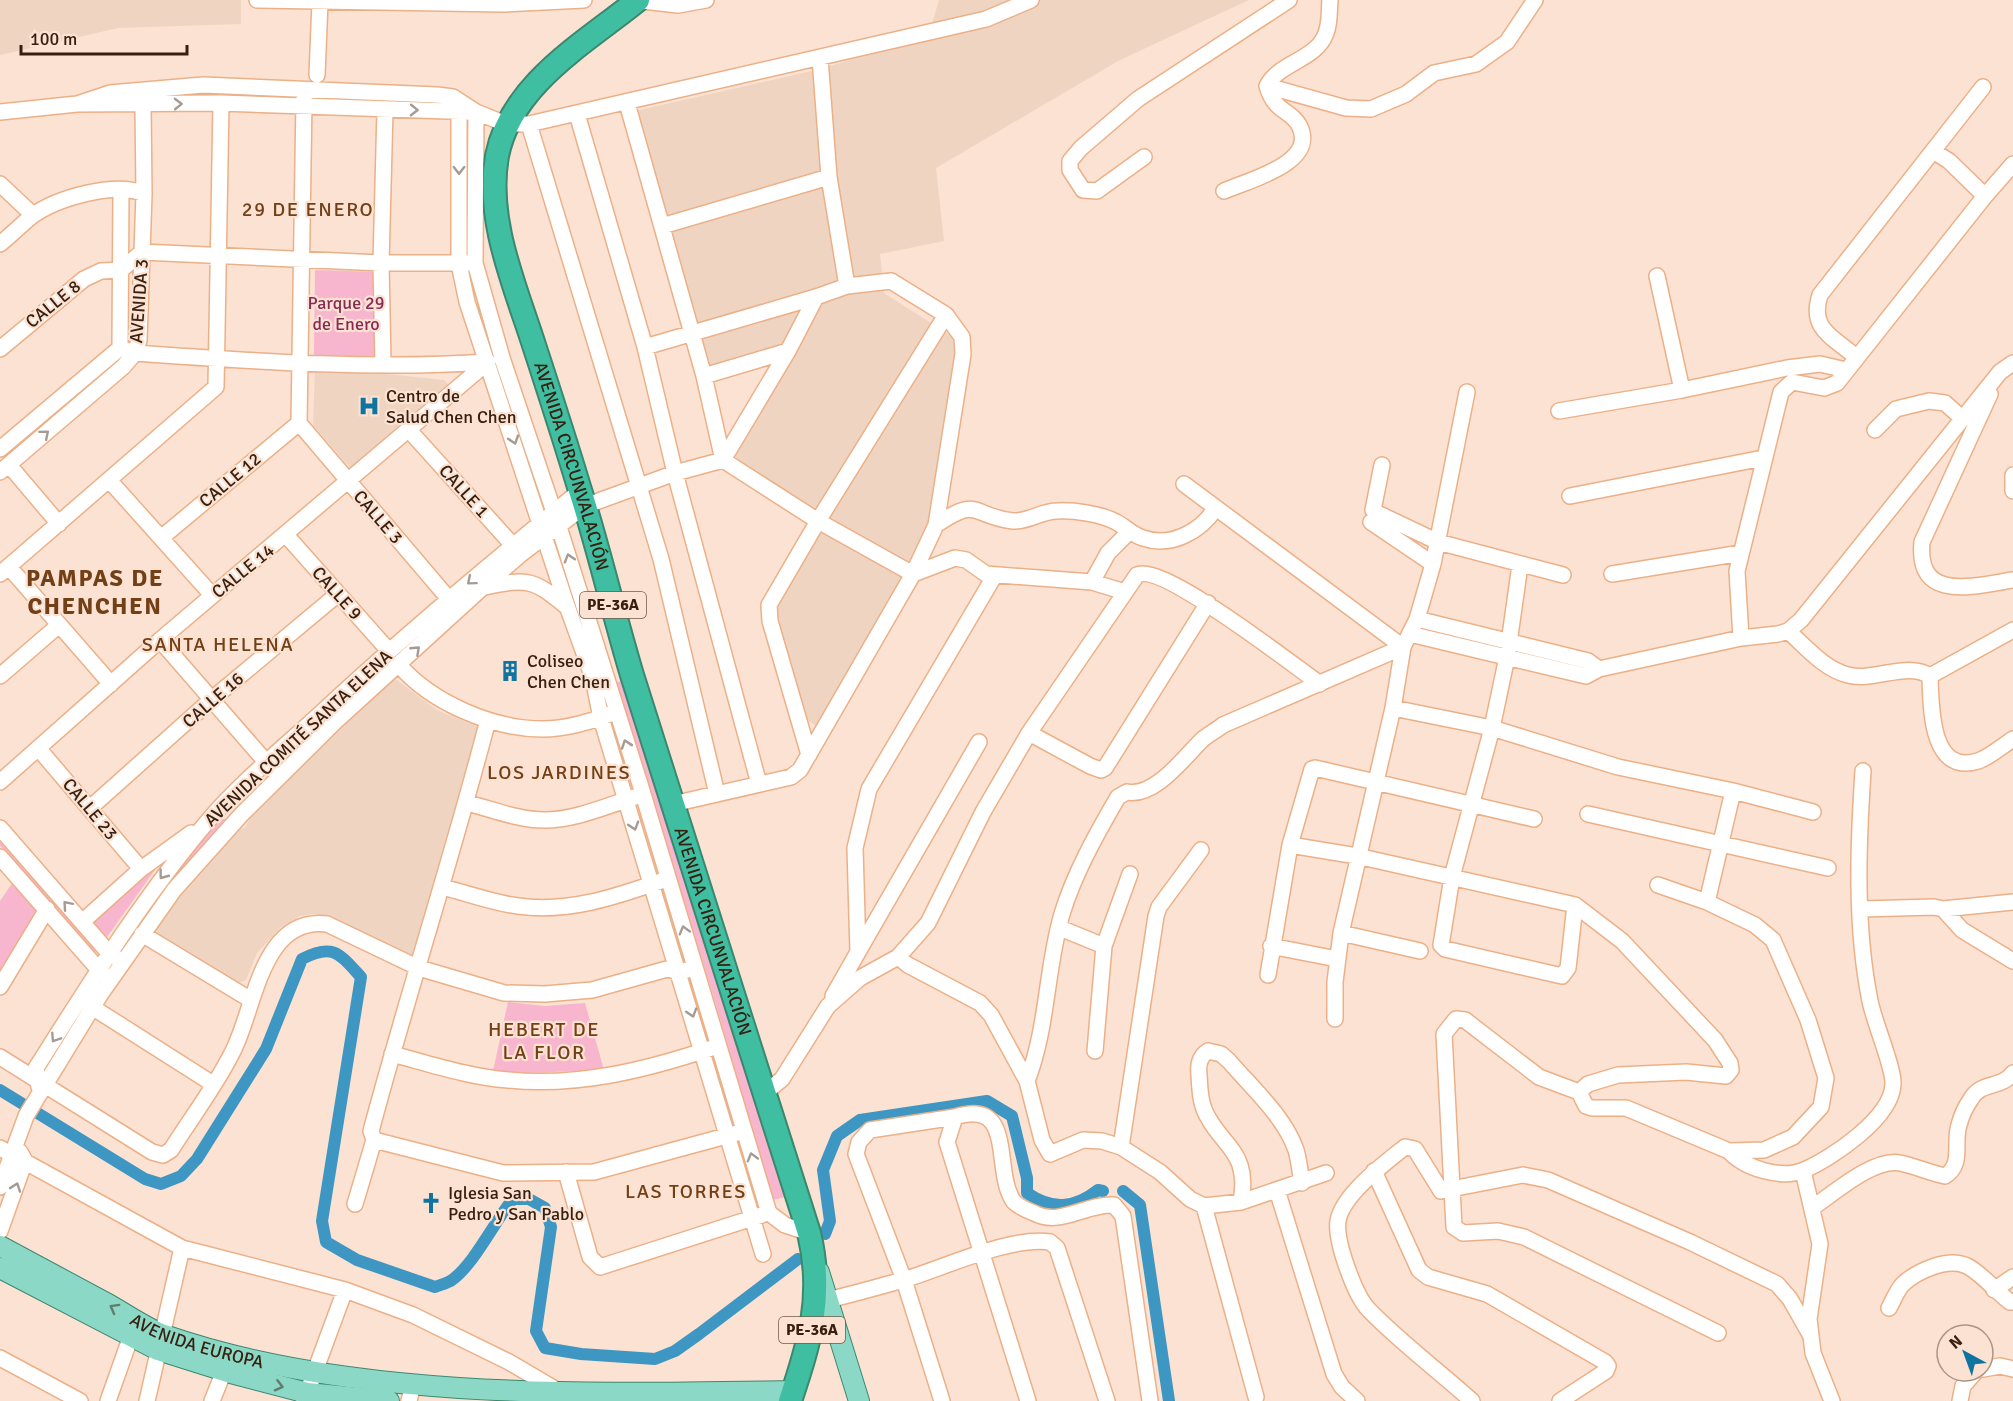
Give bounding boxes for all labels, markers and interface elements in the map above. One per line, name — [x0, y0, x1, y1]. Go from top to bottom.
scale bar — [21, 18, 188, 56]
text: 100 m — [30, 28, 77, 50]
one-way arrow — [173, 98, 182, 110]
one-way arrow — [410, 104, 419, 117]
one-way arrow — [453, 165, 465, 174]
district label: 29 DE ENERO — [242, 197, 374, 222]
street label: AVENIDA 3 — [125, 258, 153, 344]
street label: CALLE 8 — [21, 275, 85, 333]
park label: Parque 29 de Enero — [307, 292, 385, 335]
street label: AVENIDA CIRCUNVALACIÓN — [529, 359, 614, 573]
place label: Centro de Salud Chen Chen — [386, 385, 517, 428]
hospital icon: Centro de Salud Chen Chen — [357, 394, 381, 418]
one-way arrow — [38, 430, 49, 441]
one-way arrow — [506, 434, 519, 445]
street label: CALLE 12 — [195, 448, 265, 512]
street label: CALLE 1 — [434, 460, 494, 522]
street label: CALLE 3 — [349, 486, 407, 548]
street label: CALLE 14 — [207, 539, 279, 603]
one-way arrow — [564, 553, 576, 563]
street label: CALLE 9 — [307, 562, 367, 624]
district label: PAMPAS DE CHENCHEN — [26, 563, 164, 621]
one-way arrow — [467, 574, 478, 585]
road number: PE-36A — [580, 592, 646, 618]
district label: SANTA HELENA — [142, 632, 294, 657]
street label: AVENIDA COMITÉ SANTA ELENA — [200, 645, 396, 831]
one-way arrow — [408, 646, 419, 657]
place label: Coliseo Chen Chen — [527, 650, 610, 693]
building icon: Coliseo Chen Chen — [498, 659, 522, 683]
street label: CALLE 16 — [178, 667, 248, 733]
one-way arrow — [621, 739, 634, 750]
district label: LOS JARDINES — [487, 760, 631, 785]
street label: CALLE 23 — [58, 774, 122, 844]
one-way arrow — [627, 820, 640, 831]
street label: AVENIDA CIRCUNVALACIÓN — [670, 824, 756, 1038]
one-way arrow — [160, 869, 171, 880]
one-way arrow — [63, 901, 74, 912]
one-way arrow — [679, 925, 691, 936]
one-way arrow — [685, 1007, 697, 1018]
district label: HEBERT DE LA FLOR — [488, 1017, 600, 1065]
one-way arrow — [52, 1031, 63, 1042]
one-way arrow — [747, 1152, 760, 1162]
district label: LAS TORRES — [625, 1179, 747, 1204]
one-way arrow — [8, 1182, 21, 1193]
place label: Iglesia San Pedro y San Pablo — [448, 1182, 584, 1225]
church icon: Iglesia San Pedro y San Pablo — [419, 1191, 443, 1215]
one-way arrow — [110, 1304, 121, 1315]
street label: AVENIDA EUROPA — [126, 1309, 266, 1373]
road number: PE-36A — [779, 1317, 845, 1343]
north arrow — [1935, 1323, 1995, 1383]
text: N — [1945, 1331, 1967, 1354]
one-way arrow — [274, 1378, 284, 1391]

